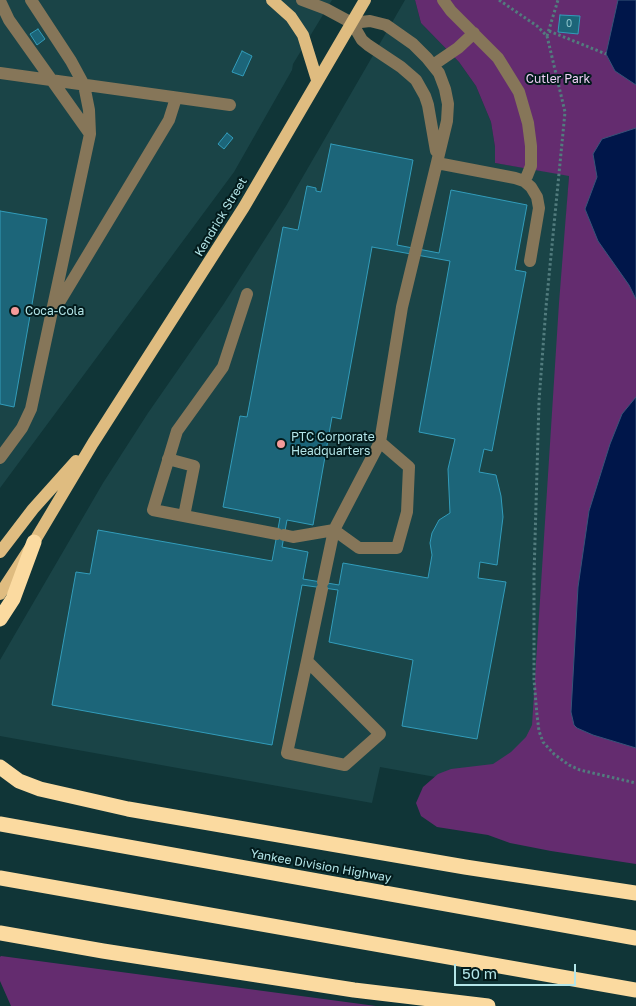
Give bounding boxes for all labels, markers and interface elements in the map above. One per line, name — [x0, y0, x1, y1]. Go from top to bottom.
house number: 0 — [566, 18, 572, 30]
park label: Cutler Park — [526, 72, 590, 86]
street label: Kendrick Street — [192, 175, 250, 259]
place label: Coca-Cola — [25, 304, 84, 318]
marker: Coca-Cola — [9, 305, 21, 317]
place label: PTC Corporate Headquarters — [291, 430, 375, 458]
marker: PTC Corporate Headquarters — [275, 438, 287, 450]
street label: Yankee Division Highway — [249, 847, 393, 885]
scale bar — [456, 954, 578, 986]
text: 50 m — [462, 964, 497, 982]

